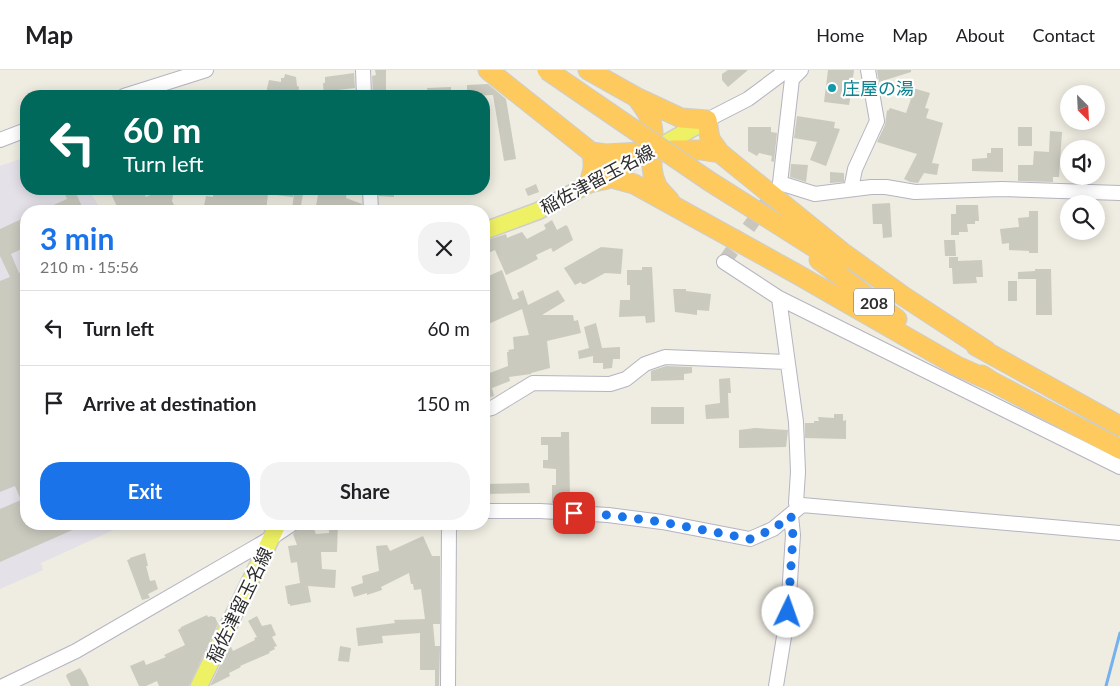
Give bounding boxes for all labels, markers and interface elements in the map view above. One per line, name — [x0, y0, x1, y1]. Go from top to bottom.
text: Map — [25, 20, 73, 49]
text: Home — [816, 24, 864, 46]
text: Map — [892, 24, 928, 46]
text: About — [956, 24, 1005, 46]
text: Contact — [1033, 24, 1095, 46]
place label: 庄屋の湯 — [842, 77, 914, 99]
marker: 庄屋の湯 — [826, 82, 838, 94]
north arrow — [1060, 85, 1105, 130]
map controls — [1060, 85, 1105, 240]
text: 60 m — [123, 108, 201, 150]
icon: left — [40, 110, 105, 175]
street label: 稲佐津留玉名線 — [536, 140, 658, 218]
button: sound — [1060, 140, 1105, 185]
text: Turn left — [123, 150, 204, 177]
button: search — [1060, 195, 1105, 240]
text: 3 min — [40, 220, 114, 256]
button: close — [418, 222, 470, 274]
text: 210 m · 15:56 — [40, 257, 139, 276]
road number: 208 — [854, 288, 894, 316]
icon: left — [40, 314, 68, 342]
text: Turn left — [83, 317, 154, 340]
text: 60 m — [427, 317, 470, 340]
icon: arrive — [40, 389, 68, 417]
text: Arrive at destination — [83, 392, 256, 415]
text: 150 m — [416, 392, 470, 415]
button: Exit — [40, 462, 250, 520]
button: Share — [260, 462, 470, 520]
pin — [553, 492, 595, 534]
icon: arrive — [560, 499, 588, 527]
street label: 稲佐津留玉名線 — [201, 544, 277, 666]
position arrow — [761, 585, 813, 637]

